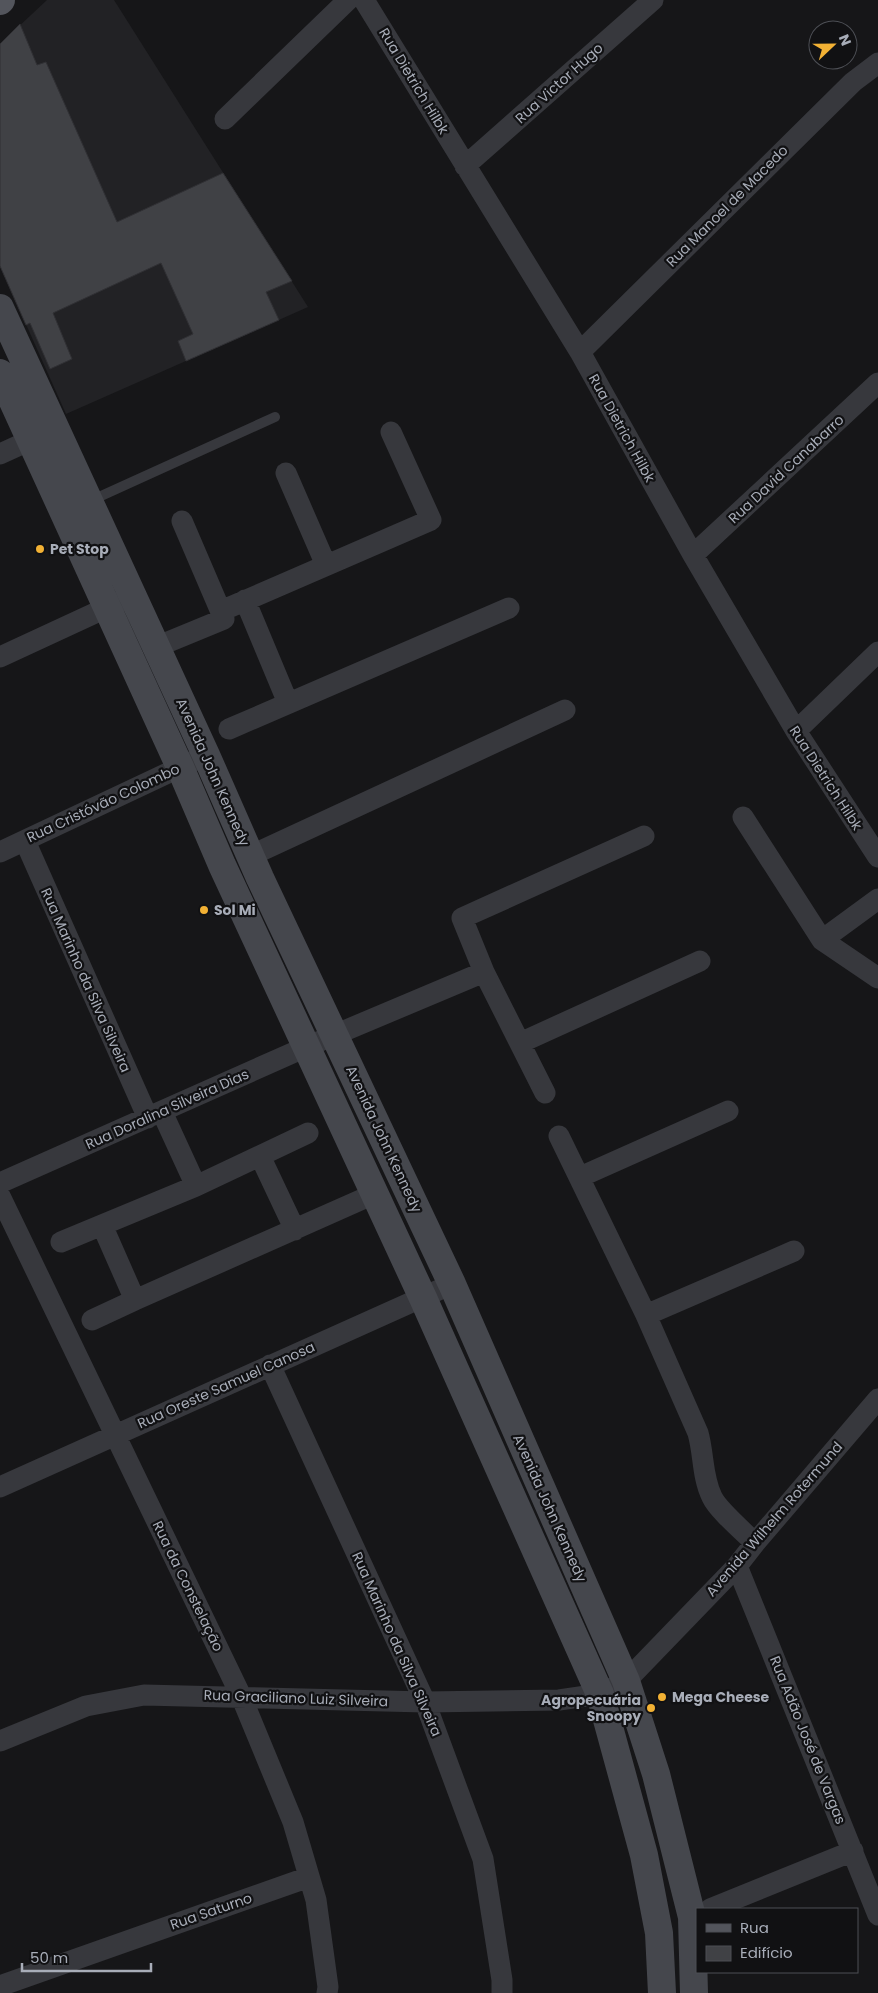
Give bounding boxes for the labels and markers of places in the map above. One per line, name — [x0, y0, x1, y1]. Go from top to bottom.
place label: Pet Stop — [50, 539, 109, 559]
marker: Pet Stop — [34, 543, 46, 555]
place label: Sol Mi — [214, 900, 256, 920]
marker: Sol Mi — [198, 904, 210, 916]
place label: Mega Cheese — [672, 1687, 770, 1707]
place label: Agropecuária Snoopy — [541, 1690, 641, 1726]
marker: Mega Cheese — [656, 1691, 668, 1703]
marker: Agropecuária Snoopy — [645, 1702, 657, 1714]

